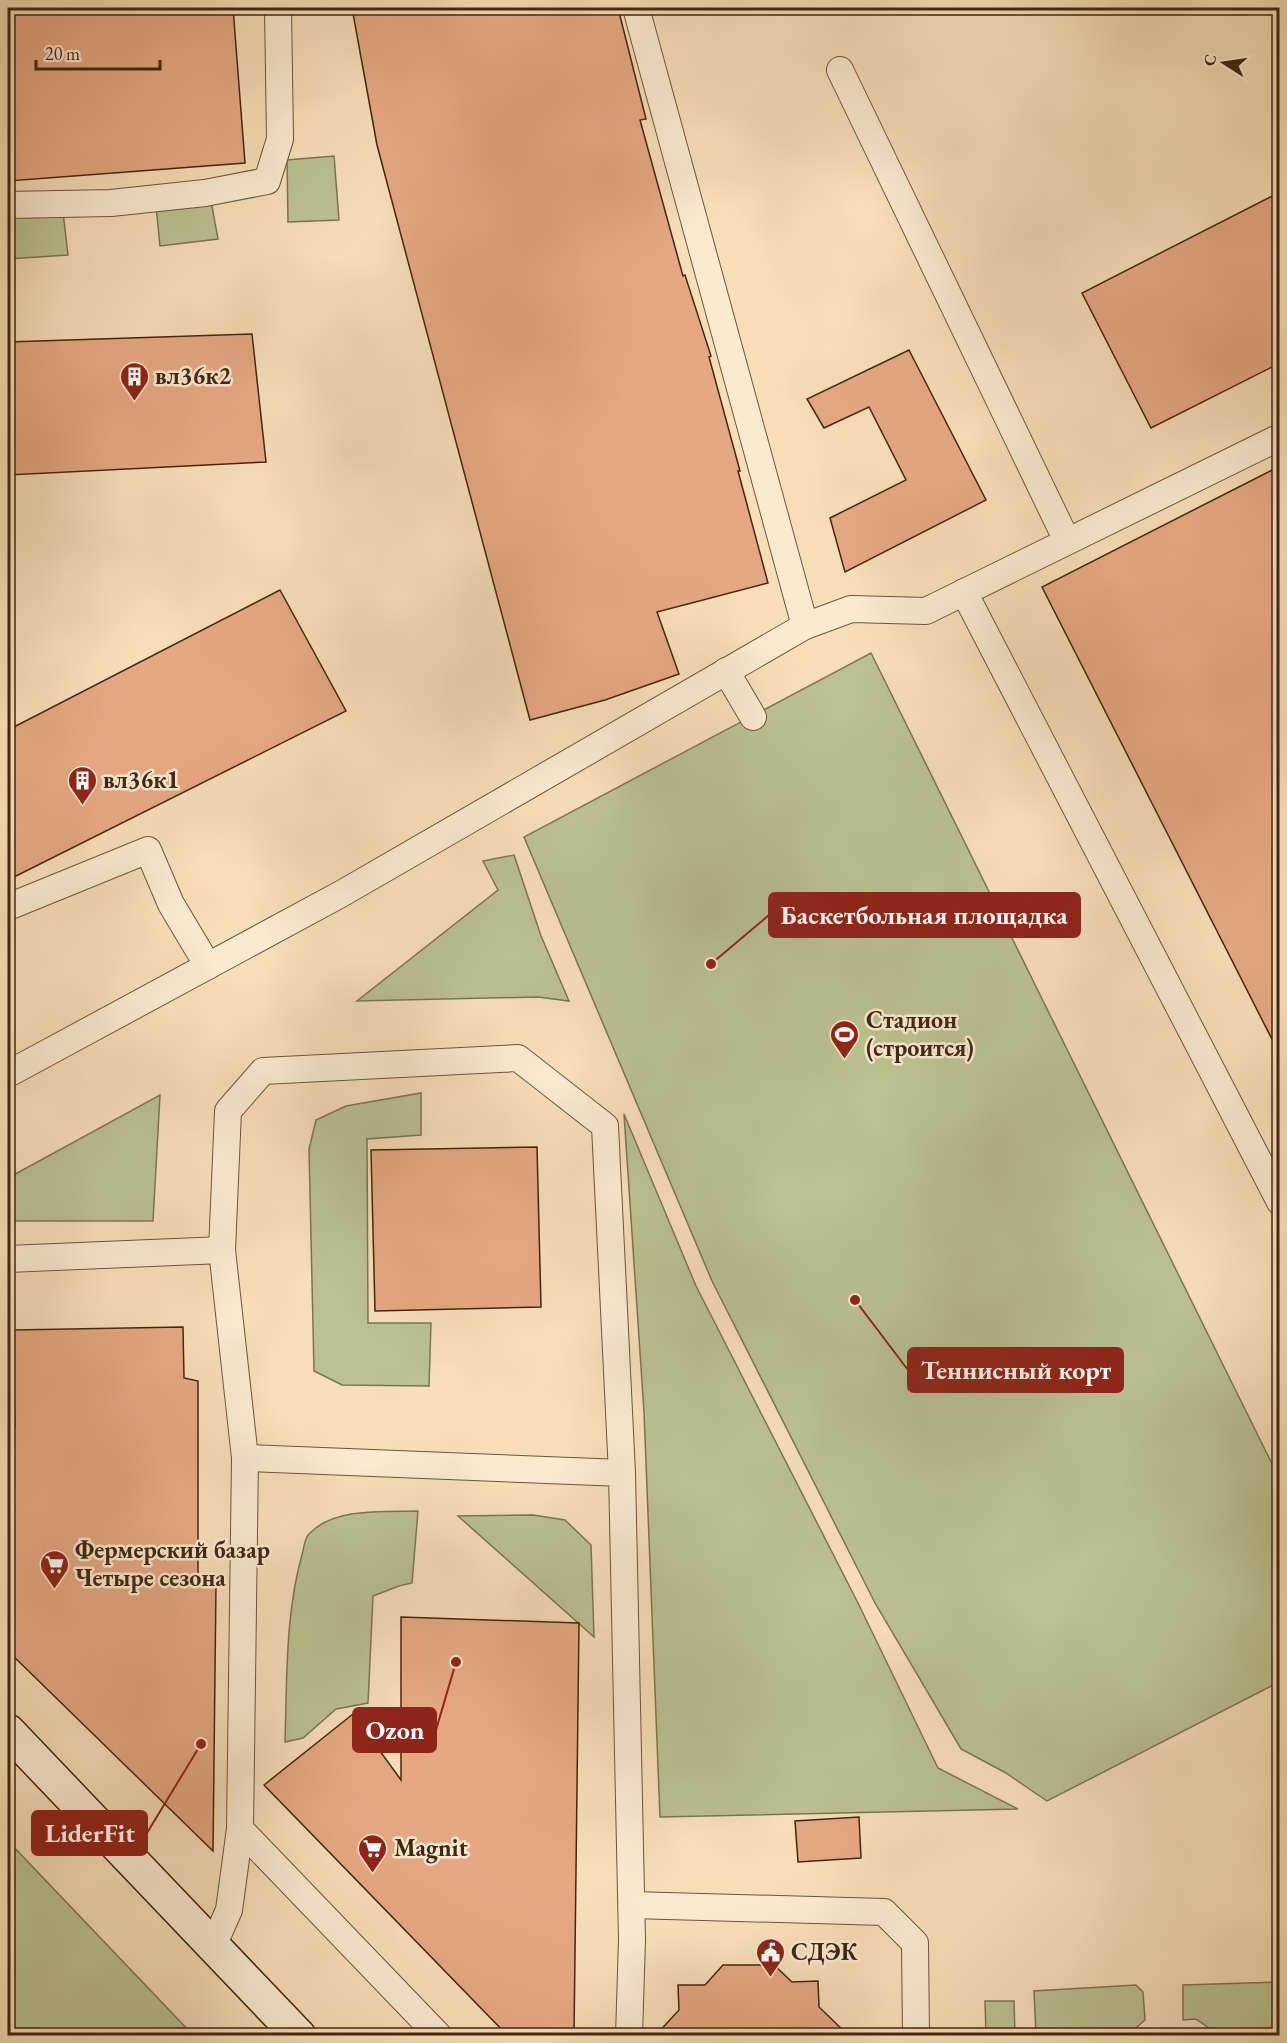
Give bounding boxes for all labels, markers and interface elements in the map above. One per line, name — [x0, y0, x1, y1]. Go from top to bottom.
scale bar — [36, 33, 160, 71]
north arrow — [1194, 33, 1254, 93]
text: 20 m — [45, 42, 80, 65]
text: С — [1198, 52, 1221, 68]
building icon: вл36к2 — [118, 360, 150, 402]
place label: вл36к2 — [155, 360, 231, 391]
building icon: вл36к1 — [66, 764, 98, 806]
place label: вл36к1 — [103, 764, 179, 795]
callout: Баскетбольная площадка — [769, 893, 1080, 937]
text: Баскетбольная площадка — [780, 898, 1068, 932]
place label: Стадион (строится) — [866, 1004, 974, 1063]
sports icon: Стадион (строится) — [829, 1018, 861, 1060]
callout: Теннисный корт — [908, 1348, 1123, 1392]
text: Теннисный корт — [921, 1353, 1112, 1387]
place label: Фермерский базар Четыре сезона — [75, 1534, 270, 1593]
supermarket icon: Фермерский базар Четыре сезона — [38, 1548, 70, 1590]
callout: Ozon — [353, 1708, 436, 1752]
text: Ozon — [366, 1713, 425, 1747]
callout: LiderFit — [32, 1811, 147, 1855]
text: LiderFit — [45, 1816, 135, 1850]
supermarket icon: Magnit — [357, 1832, 389, 1874]
place label: Magnit — [394, 1832, 468, 1864]
public building icon: СДЭК — [754, 1936, 786, 1978]
place label: СДЭК — [791, 1936, 859, 1967]

